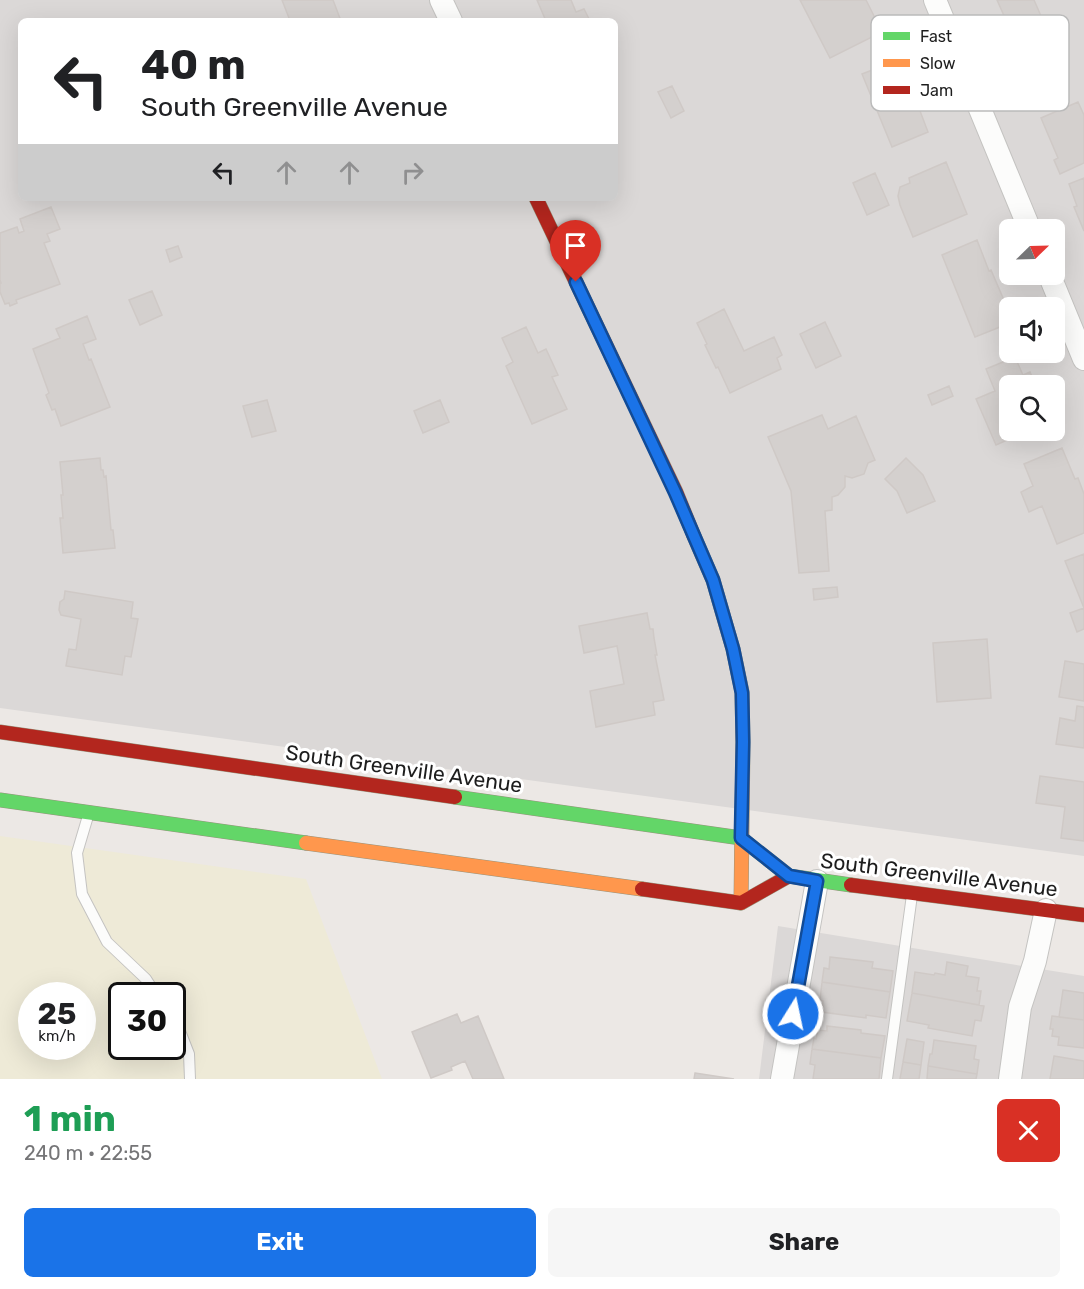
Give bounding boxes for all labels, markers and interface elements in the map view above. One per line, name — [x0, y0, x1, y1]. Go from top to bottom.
legend — [871, 15, 1069, 111]
text: Fast — [920, 27, 952, 46]
text: 40 m — [141, 40, 246, 90]
icon: left — [42, 42, 120, 120]
text: Slow — [920, 54, 956, 73]
text: Jam — [920, 81, 953, 100]
text: South Greenville Avenue — [141, 91, 448, 123]
icon: left — [207, 156, 240, 189]
icon: ahead — [270, 156, 303, 189]
icon: ahead — [333, 156, 366, 189]
icon: right — [396, 156, 429, 189]
north arrow — [999, 219, 1065, 285]
map controls — [999, 219, 1065, 441]
pin — [550, 220, 601, 282]
icon: arrive — [559, 229, 592, 262]
button: sound — [999, 297, 1065, 363]
button: search — [999, 375, 1065, 441]
street label: South Greenville Avenue — [284, 740, 524, 797]
street label: South Greenville Avenue — [819, 848, 1059, 901]
speed limit sign: 30 — [108, 982, 186, 1060]
position arrow — [761, 982, 825, 1046]
text: 25 — [38, 996, 76, 1032]
text: km/h — [38, 1027, 76, 1045]
text: 1 min — [24, 1097, 116, 1140]
button: close — [997, 1099, 1060, 1162]
text: 240 m · 22:55 — [24, 1141, 152, 1165]
button: Exit — [24, 1208, 536, 1277]
button: Share — [548, 1208, 1060, 1277]

